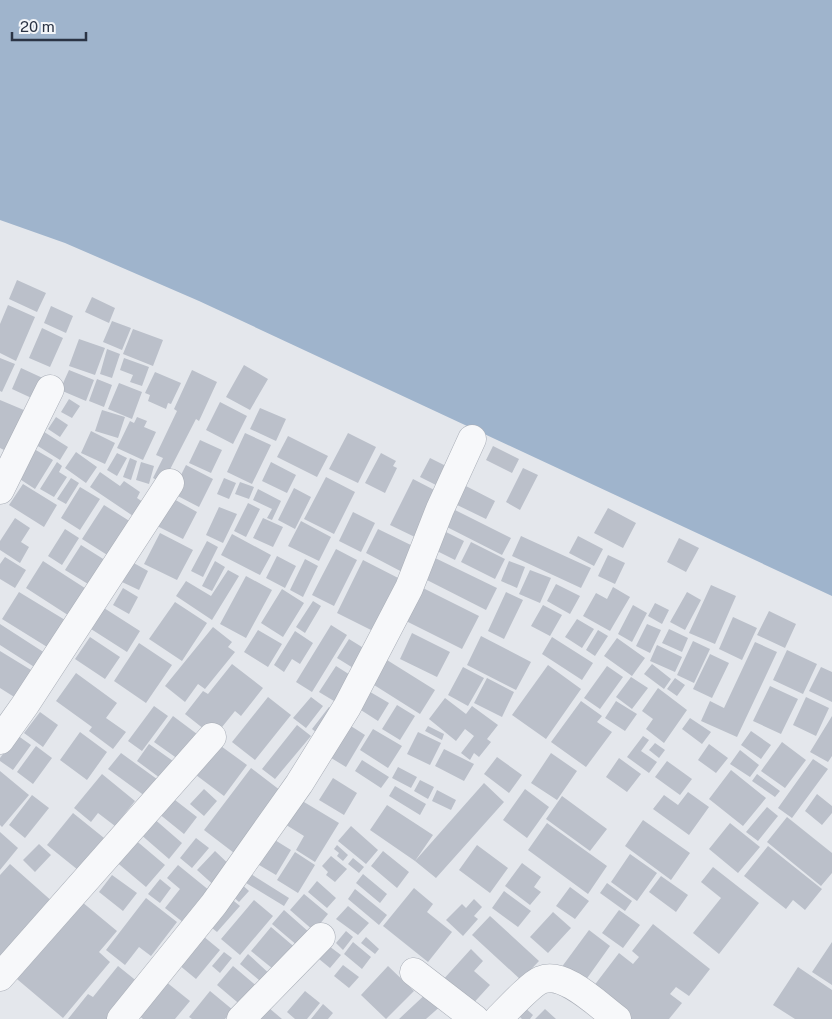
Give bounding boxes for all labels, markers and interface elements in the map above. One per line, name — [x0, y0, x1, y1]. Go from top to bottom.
scale bar — [12, 10, 86, 42]
text: 20 m — [20, 18, 55, 35]

